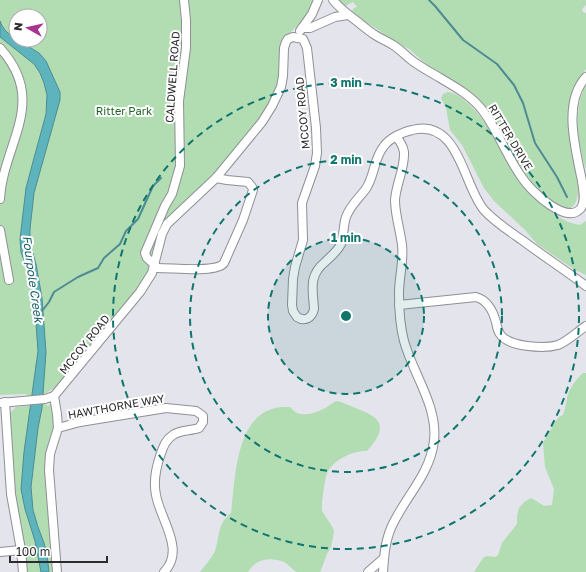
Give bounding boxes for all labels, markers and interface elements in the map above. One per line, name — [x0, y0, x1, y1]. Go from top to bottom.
north arrow — [8, 8, 48, 48]
text: N — [11, 21, 25, 32]
street label: CALDWELL ROAD — [162, 31, 182, 123]
text: 3 min — [330, 75, 362, 90]
street label: MCCOY ROAD — [292, 76, 312, 150]
street label: RITTER DRIVE — [486, 102, 536, 173]
park label: Ritter Park — [96, 104, 152, 117]
text: 2 min — [330, 152, 362, 167]
text: 1 min — [331, 230, 361, 245]
water label: Fourpole Creek — [19, 234, 47, 325]
centre of rings — [339, 309, 353, 323]
street label: MCCOY ROAD — [56, 312, 112, 376]
street label: HAWTHORNE WAY — [67, 391, 165, 421]
scale bar — [10, 538, 107, 564]
text: 100 m — [16, 544, 50, 559]

